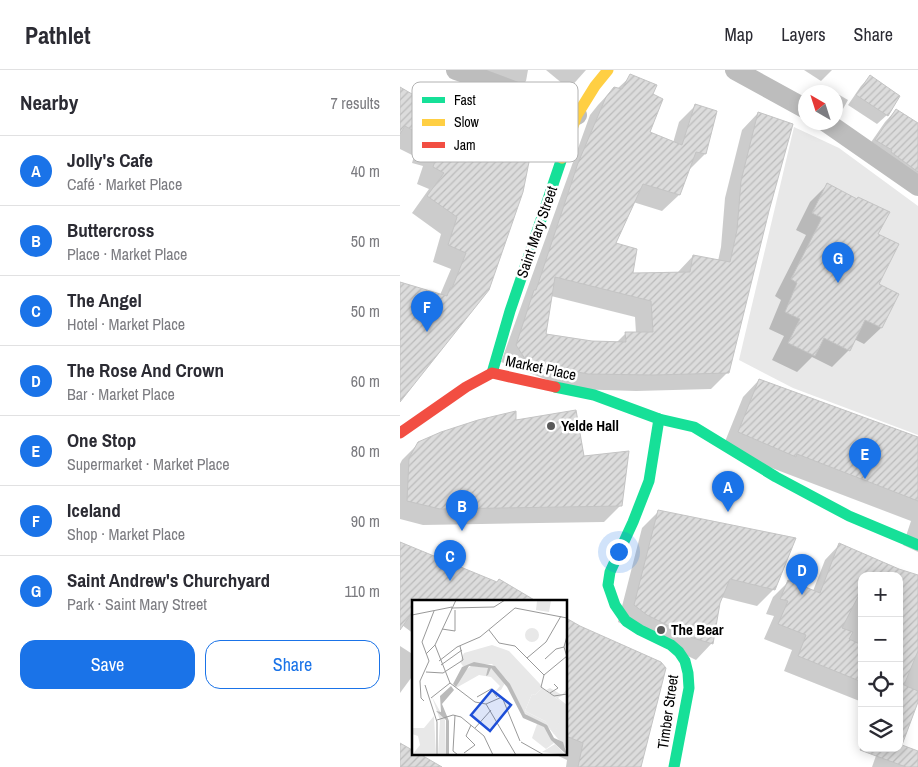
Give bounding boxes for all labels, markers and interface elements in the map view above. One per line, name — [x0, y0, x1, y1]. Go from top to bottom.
text: Pathlet — [25, 19, 91, 51]
text: Map — [725, 22, 753, 47]
text: Layers — [781, 22, 826, 47]
text: Share — [854, 22, 893, 47]
legend — [412, 82, 578, 162]
north arrow — [798, 85, 843, 130]
text: Nearby — [20, 88, 78, 117]
text: Fast — [454, 91, 476, 109]
text: 7 results — [330, 92, 380, 114]
text: Slow — [454, 113, 480, 131]
text: Jam — [454, 136, 476, 154]
text: Jolly's Cafe — [67, 147, 153, 173]
text: A — [31, 160, 41, 182]
text: 40 m — [351, 160, 380, 182]
text: Café · Market Place — [67, 173, 182, 195]
street label: Saint Mary Street — [511, 183, 562, 281]
text: Buttercross — [67, 217, 154, 243]
text: B — [31, 230, 41, 252]
text: 50 m — [351, 230, 380, 252]
pin: G — [822, 242, 854, 283]
text: Place · Market Place — [67, 243, 187, 265]
text: The Angel — [67, 287, 142, 313]
pin: F — [411, 291, 443, 332]
text: C — [31, 300, 41, 322]
text: 50 m — [351, 300, 380, 322]
text: Hotel · Market Place — [67, 313, 185, 335]
street label: Market Place — [504, 350, 579, 385]
text: The Rose And Crown — [67, 357, 224, 383]
text: D — [31, 370, 41, 392]
text: 60 m — [351, 370, 380, 392]
text: Bar · Market Place — [67, 383, 175, 405]
place label: Yelde Hall — [561, 415, 619, 436]
marker: Yelde Hall — [545, 420, 557, 432]
text: One Stop — [67, 427, 136, 453]
pin: E — [849, 438, 881, 479]
text: E — [32, 440, 40, 462]
text: 80 m — [351, 440, 380, 462]
text: Supermarket · Market Place — [67, 453, 230, 475]
pin: A — [712, 471, 744, 512]
pin: B — [446, 490, 478, 531]
text: Iceland — [67, 497, 121, 523]
text: F — [32, 510, 40, 532]
text: 90 m — [351, 510, 380, 532]
text: Shop · Market Place — [67, 523, 185, 545]
your location — [606, 539, 632, 565]
pin: C — [434, 540, 466, 581]
pin: D — [786, 554, 818, 595]
text: Saint Andrew's Churchyard — [67, 567, 270, 593]
map controls — [858, 572, 903, 752]
button: + — [858, 572, 903, 617]
text: G — [31, 580, 41, 602]
text: 110 m — [344, 580, 380, 602]
text: Park · Saint Mary Street — [67, 593, 207, 615]
inset map — [412, 600, 568, 754]
button: − — [858, 617, 903, 662]
place label: The Bear — [671, 619, 724, 640]
marker: The Bear — [655, 624, 667, 636]
button: Save — [20, 640, 195, 689]
button: Share — [205, 640, 380, 689]
button: locate — [858, 662, 903, 707]
street label: Timber Street — [652, 673, 683, 750]
button: layers — [858, 707, 903, 752]

